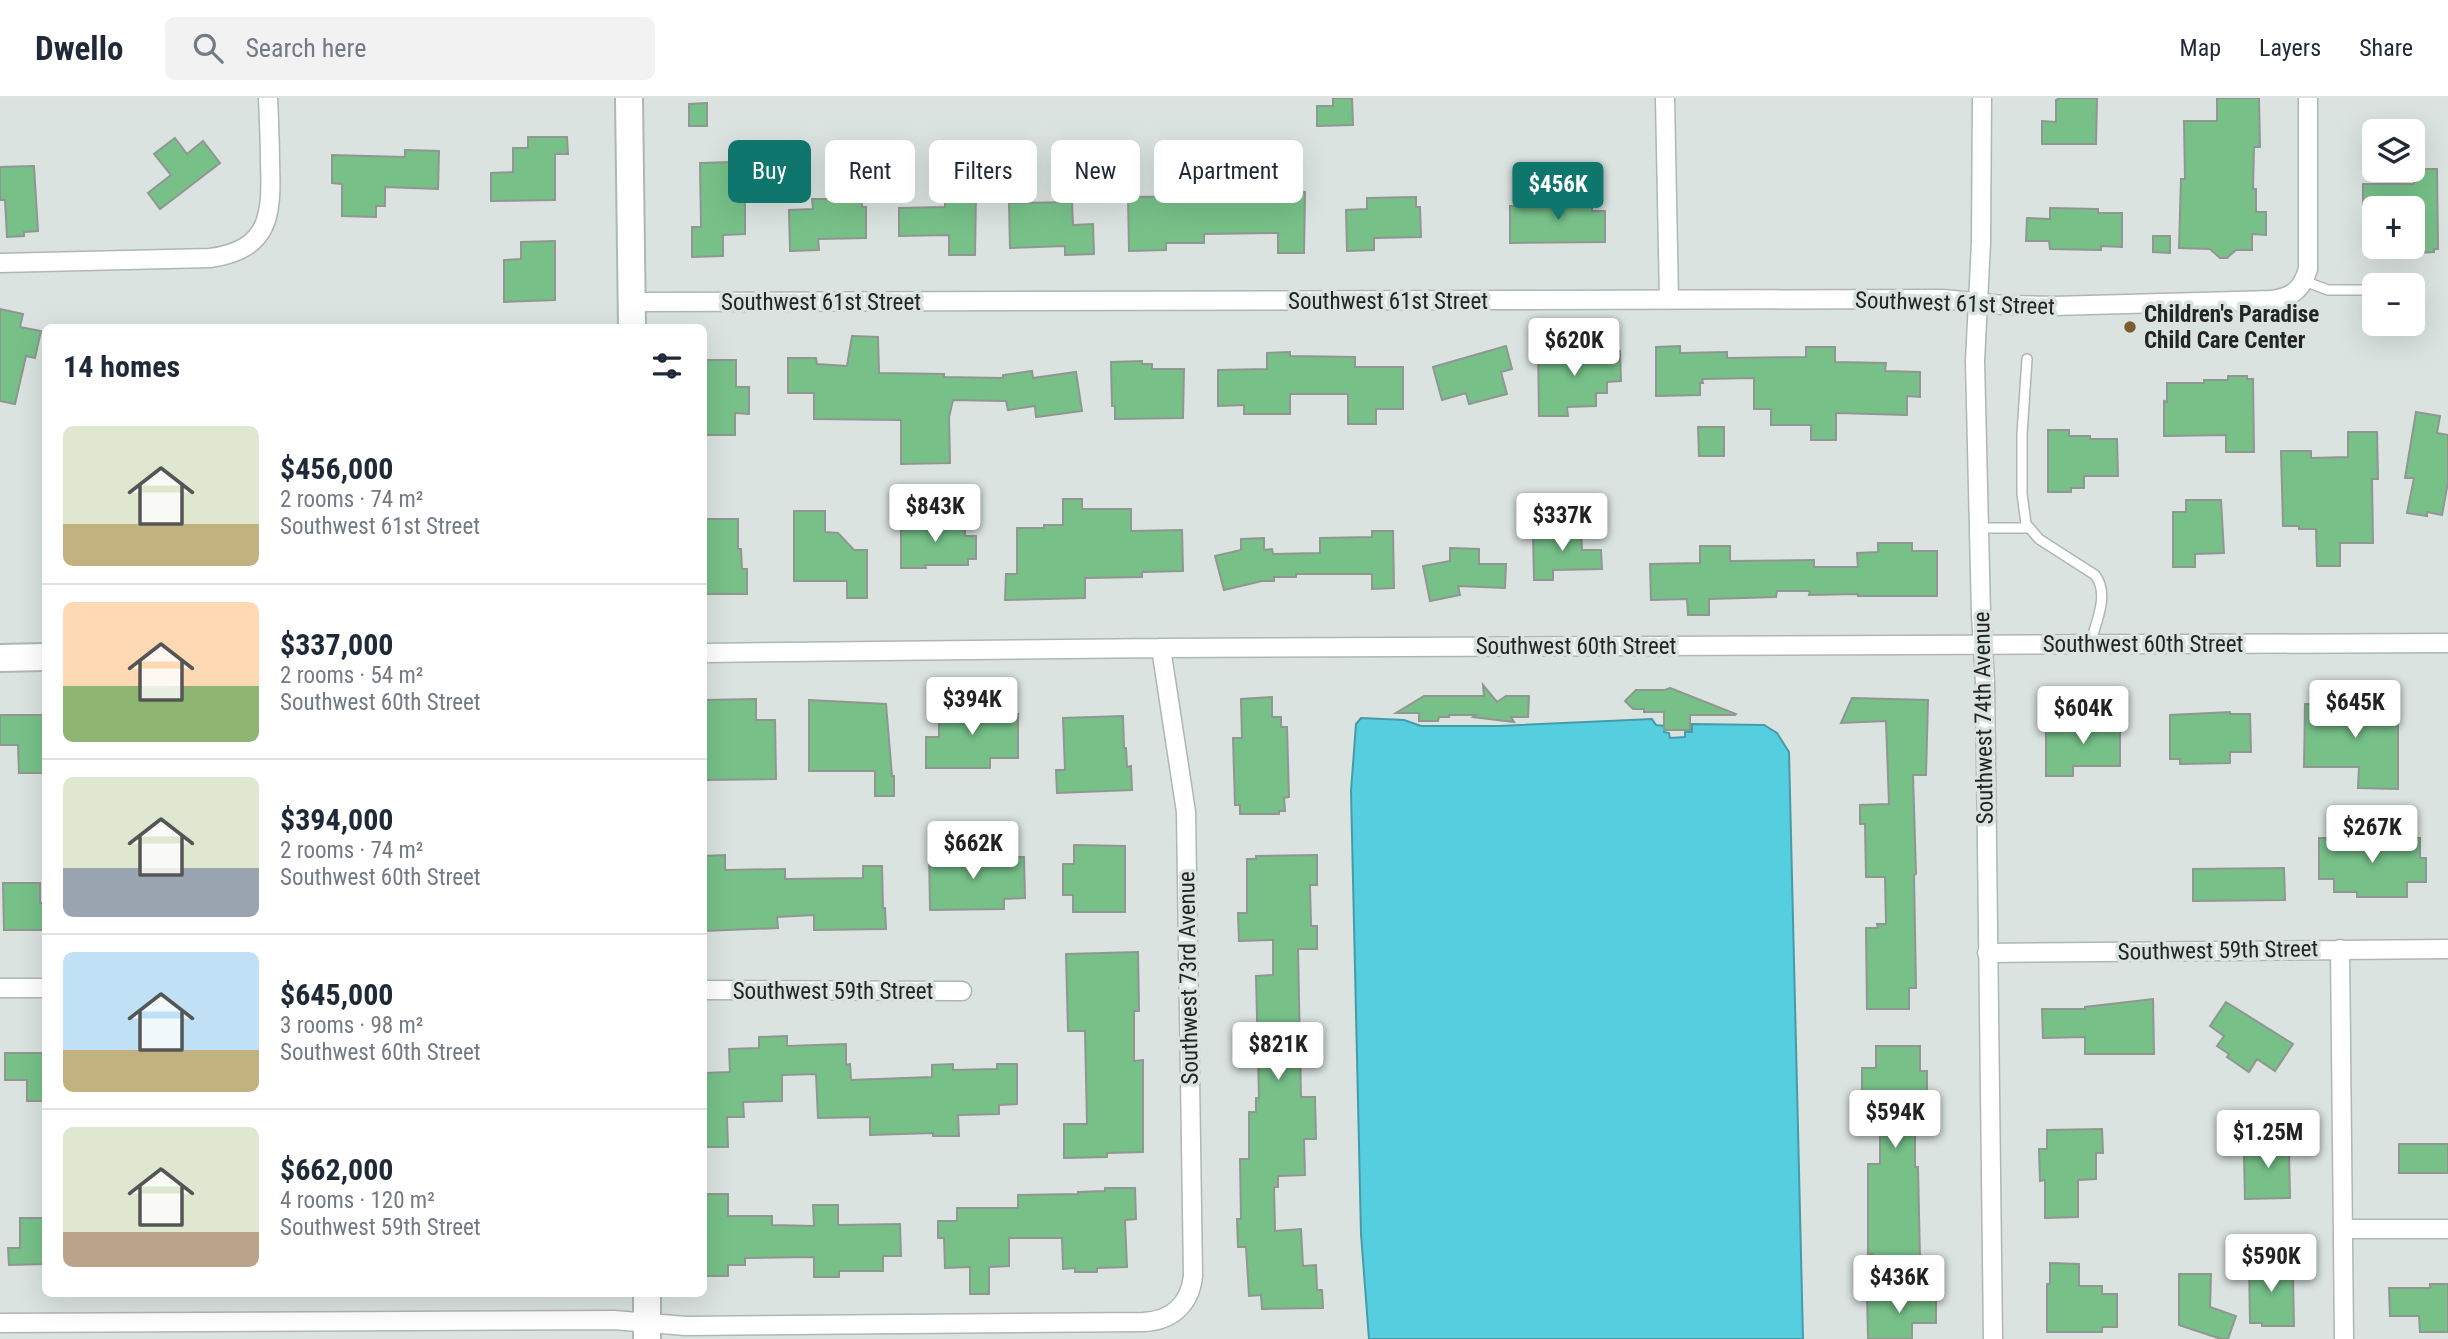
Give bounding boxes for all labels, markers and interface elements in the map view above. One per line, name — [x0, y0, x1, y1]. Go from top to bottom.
search box — [165, 17, 655, 80]
text: Dwello — [35, 29, 123, 68]
icon: search — [189, 29, 227, 67]
text: Search here — [245, 33, 366, 63]
text: Map — [2180, 34, 2221, 62]
text: Layers — [2259, 34, 2321, 62]
text: Share — [2359, 34, 2413, 62]
map controls — [2362, 119, 2425, 336]
button: layers — [2362, 119, 2425, 182]
chip: Buy — [728, 140, 811, 203]
chip: Rent — [825, 140, 915, 203]
chip: Filters — [929, 140, 1037, 203]
chip: New — [1051, 140, 1140, 203]
chip: Apartment — [1154, 140, 1303, 203]
pin: $456K — [1509, 162, 1607, 222]
text: $456K — [1528, 171, 1588, 198]
button: + — [2362, 196, 2425, 259]
button: − — [2362, 273, 2425, 336]
street label: Southwest 61st Street — [1855, 287, 2055, 320]
street label: Southwest 61st Street — [1288, 288, 1488, 315]
street label: Southwest 61st Street — [721, 289, 921, 316]
place label: Children's Paradise Child Care Center — [2144, 301, 2319, 354]
pin: $620K — [1525, 318, 1623, 378]
marker: Children's Paradise Child Care Center — [2122, 319, 2138, 335]
text: $620K — [1544, 327, 1604, 354]
icon: filters — [648, 347, 686, 385]
text: 14 homes — [63, 349, 180, 384]
text: $456,000 — [280, 451, 393, 486]
icon: home — [119, 454, 203, 538]
pin: $843K — [886, 484, 984, 544]
text: 2 rooms · 74 m² — [280, 486, 423, 513]
text: $843K — [905, 493, 965, 520]
pin: $337K — [1513, 494, 1611, 553]
text: $337K — [1532, 502, 1592, 529]
text: Southwest 61st Street — [280, 513, 480, 540]
street label: Southwest 74th Avenue — [1968, 611, 1999, 825]
text: $337,000 — [280, 627, 393, 662]
icon: home — [119, 630, 203, 714]
street label: Southwest 60th Street — [2043, 631, 2243, 658]
street label: Southwest 60th Street — [1476, 633, 1676, 660]
text: 2 rooms · 54 m² — [280, 662, 423, 689]
pin: $394K — [923, 678, 1021, 737]
pin: $645K — [2306, 680, 2404, 740]
text: $394K — [942, 686, 1002, 713]
pin: $604K — [2034, 686, 2132, 746]
text: Southwest 60th Street — [280, 689, 481, 716]
text: $645K — [2325, 689, 2385, 716]
text: $604K — [2053, 695, 2113, 722]
text: $394,000 — [280, 802, 393, 837]
icon: home — [119, 805, 203, 889]
pin: $267K — [2323, 806, 2421, 865]
text: $267K — [2342, 814, 2402, 841]
pin: $662K — [924, 822, 1022, 881]
text: $662K — [943, 830, 1003, 857]
text: 2 rooms · 74 m² — [280, 837, 423, 864]
text: Southwest 60th Street — [280, 864, 481, 891]
street label: Southwest 73rd Avenue — [1173, 871, 1204, 1085]
street label: Southwest 59th Street — [2117, 935, 2319, 966]
text: $645,000 — [280, 977, 393, 1012]
street label: Southwest 59th Street — [733, 978, 933, 1005]
icon: home — [119, 980, 203, 1064]
text: 3 rooms · 98 m² — [280, 1012, 423, 1039]
pin: $821K — [1229, 1023, 1327, 1082]
text: $821K — [1248, 1031, 1308, 1058]
text: Southwest 60th Street — [280, 1039, 481, 1066]
pin: $594K — [1846, 1090, 1944, 1150]
text: $594K — [1865, 1099, 1925, 1126]
pin: $1.25M — [2211, 1110, 2325, 1170]
text: $1.25M — [2233, 1119, 2303, 1146]
text: $662,000 — [280, 1152, 393, 1187]
icon: home — [119, 1155, 203, 1239]
text: 4 rooms · 120 m² — [280, 1187, 435, 1214]
text: Southwest 59th Street — [280, 1214, 481, 1241]
pin: $590K — [2222, 1234, 2320, 1294]
text: $590K — [2241, 1243, 2301, 1270]
pin: $436K — [1850, 1256, 1948, 1315]
text: $436K — [1869, 1264, 1929, 1291]

